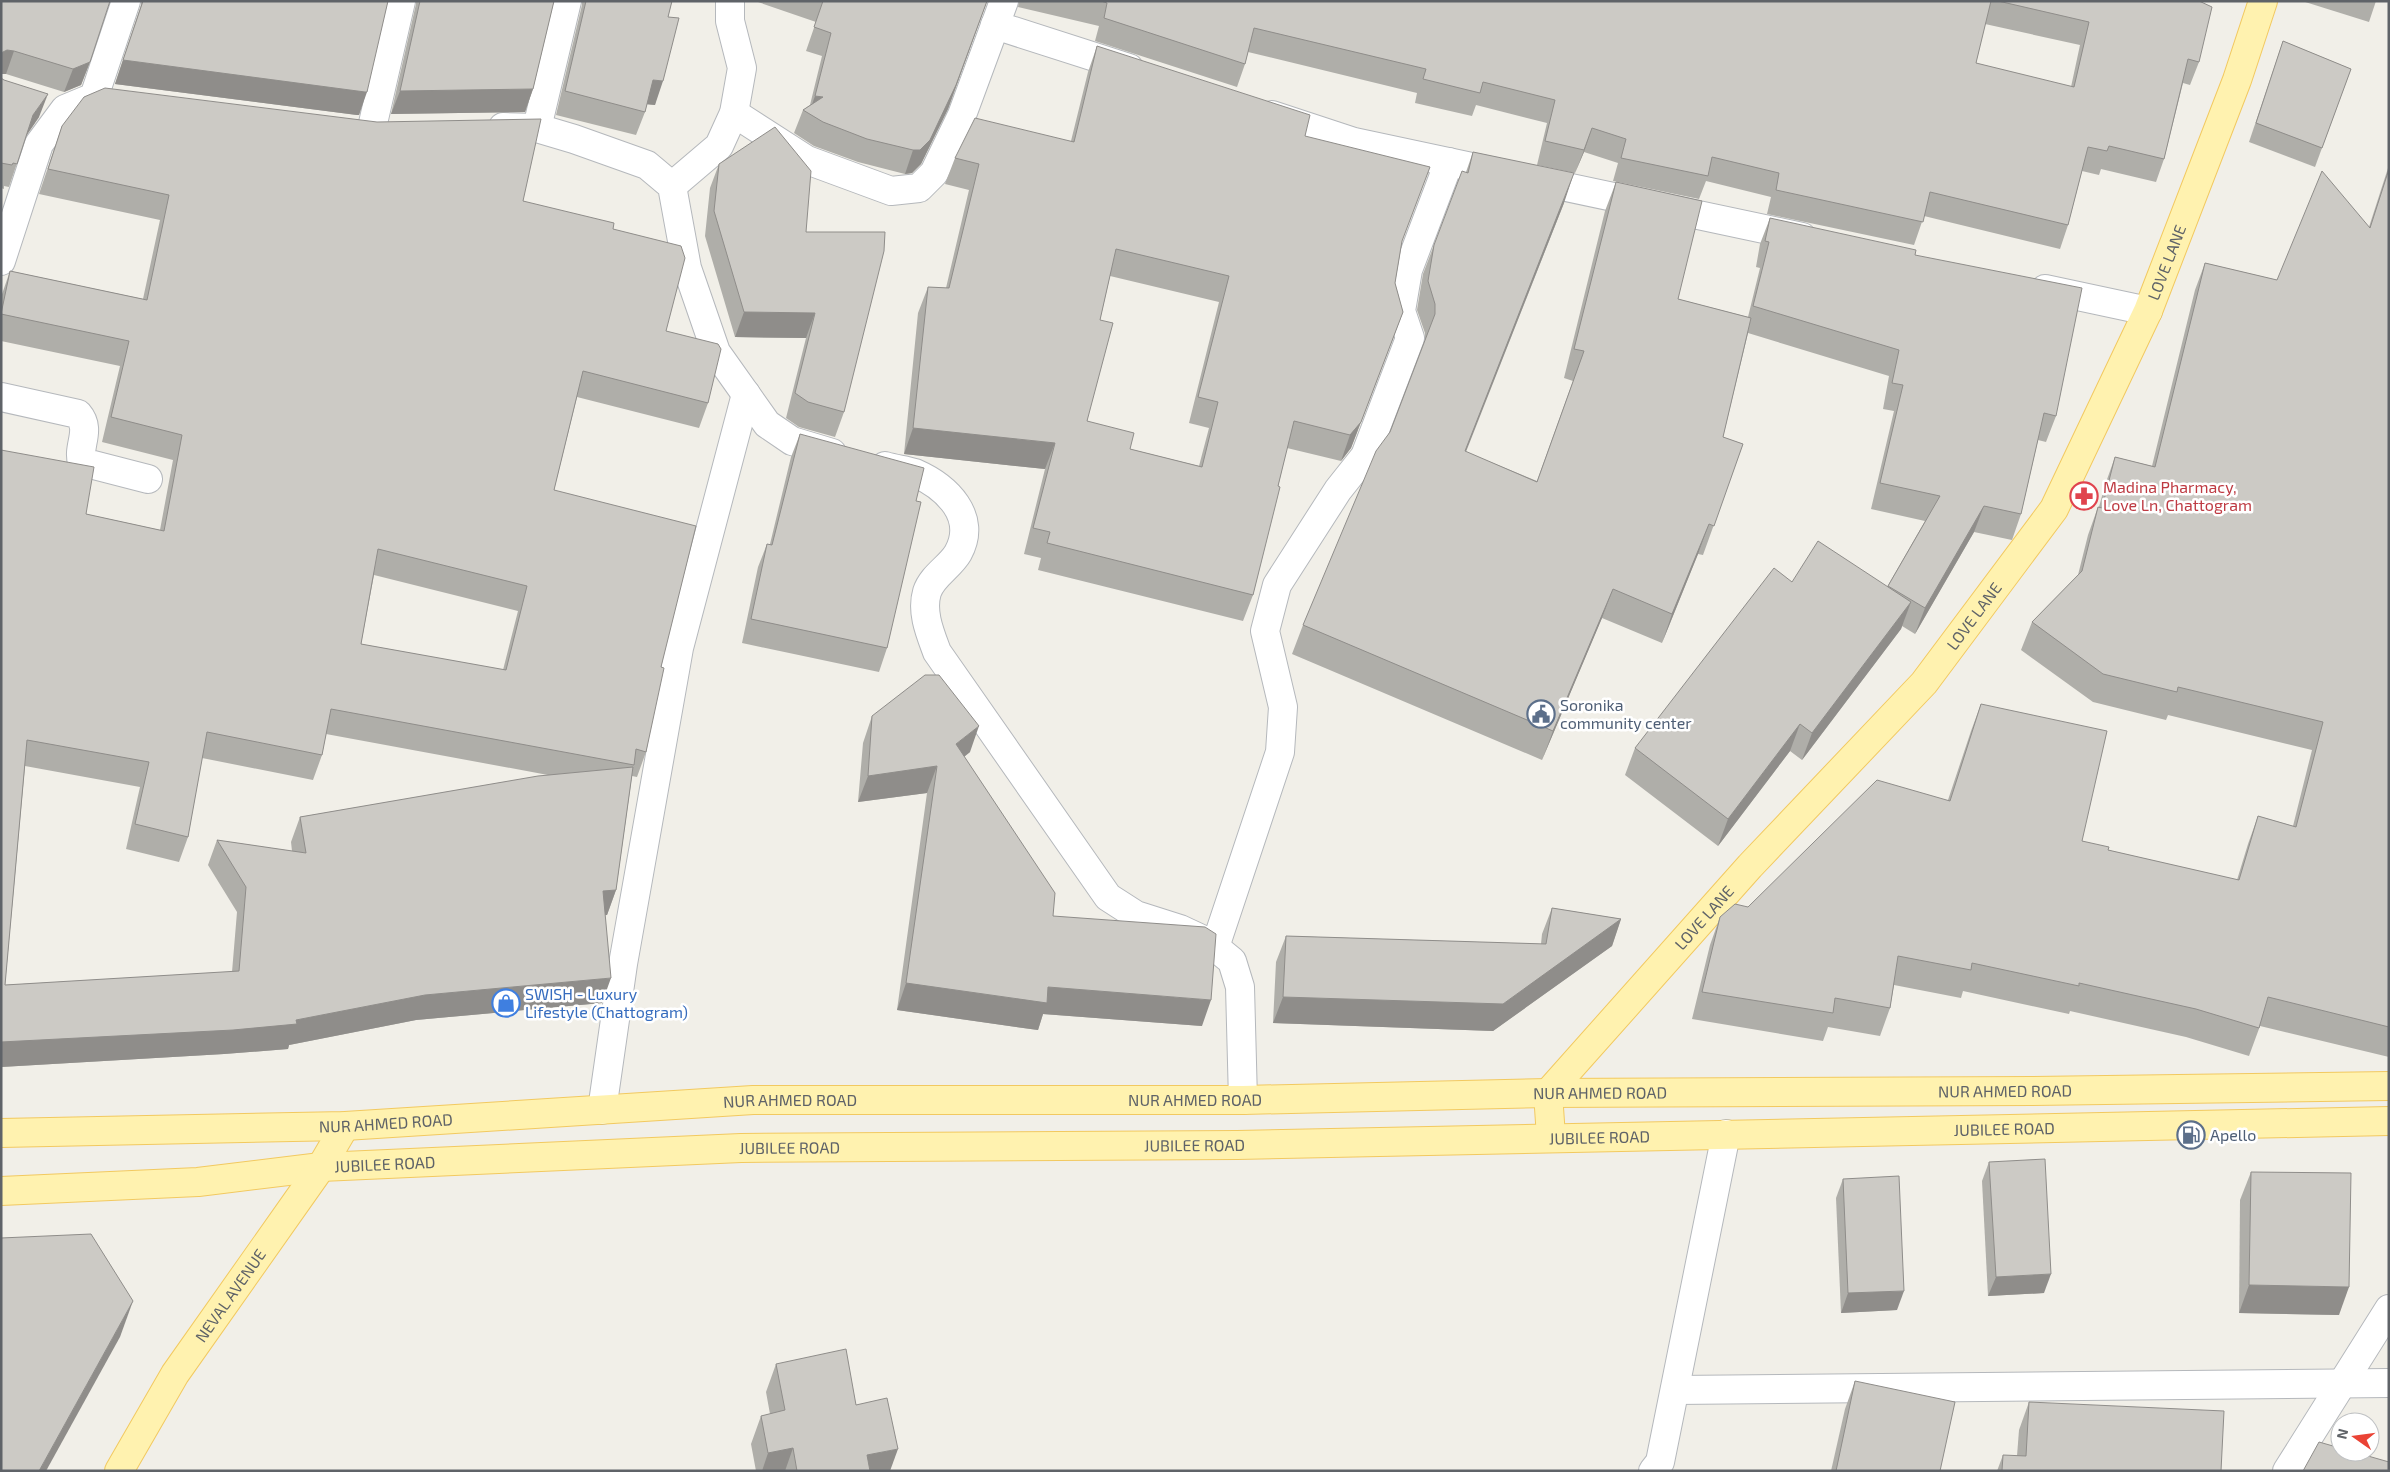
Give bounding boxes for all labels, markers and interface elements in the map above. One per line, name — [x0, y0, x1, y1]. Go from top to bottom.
street label: LOVE LANE — [2143, 222, 2189, 303]
place label: Madina Pharmacy, Love Ln, Chattogram — [2103, 477, 2252, 514]
pharmacy icon: Madina Pharmacy, Love Ln, Chattogram — [2069, 481, 2099, 511]
street label: LOVE LANE — [1942, 578, 2005, 653]
place label: Soronika community center — [1560, 695, 1692, 732]
public building icon: Soronika community center — [1526, 699, 1556, 729]
street label: LOVE LANE — [1670, 881, 1737, 953]
place label: SWISH - Luxury Lifestyle (Chattogram) — [525, 984, 688, 1021]
shop icon: SWISH - Luxury Lifestyle (Chattogram) — [491, 988, 521, 1018]
street label: NUR AHMED ROAD — [1938, 1080, 2072, 1100]
street label: NUR AHMED ROAD — [1533, 1083, 1667, 1102]
street label: NUR AHMED ROAD — [723, 1090, 857, 1111]
street label: NUR AHMED ROAD — [1128, 1090, 1262, 1109]
street label: NUR AHMED ROAD — [319, 1109, 453, 1136]
street label: JUBILEE ROAD — [1954, 1118, 2055, 1139]
fuel station icon: Apello — [2176, 1120, 2206, 1150]
place label: Apello — [2210, 1125, 2256, 1144]
street label: JUBILEE ROAD — [1549, 1126, 1650, 1148]
street label: JUBILEE ROAD — [1144, 1135, 1245, 1155]
street label: JUBILEE ROAD — [739, 1137, 840, 1157]
street label: JUBILEE ROAD — [334, 1152, 436, 1175]
street label: NEVAL AVENUE — [191, 1245, 269, 1345]
north arrow — [2330, 1412, 2380, 1462]
text: N — [2332, 1427, 2351, 1441]

